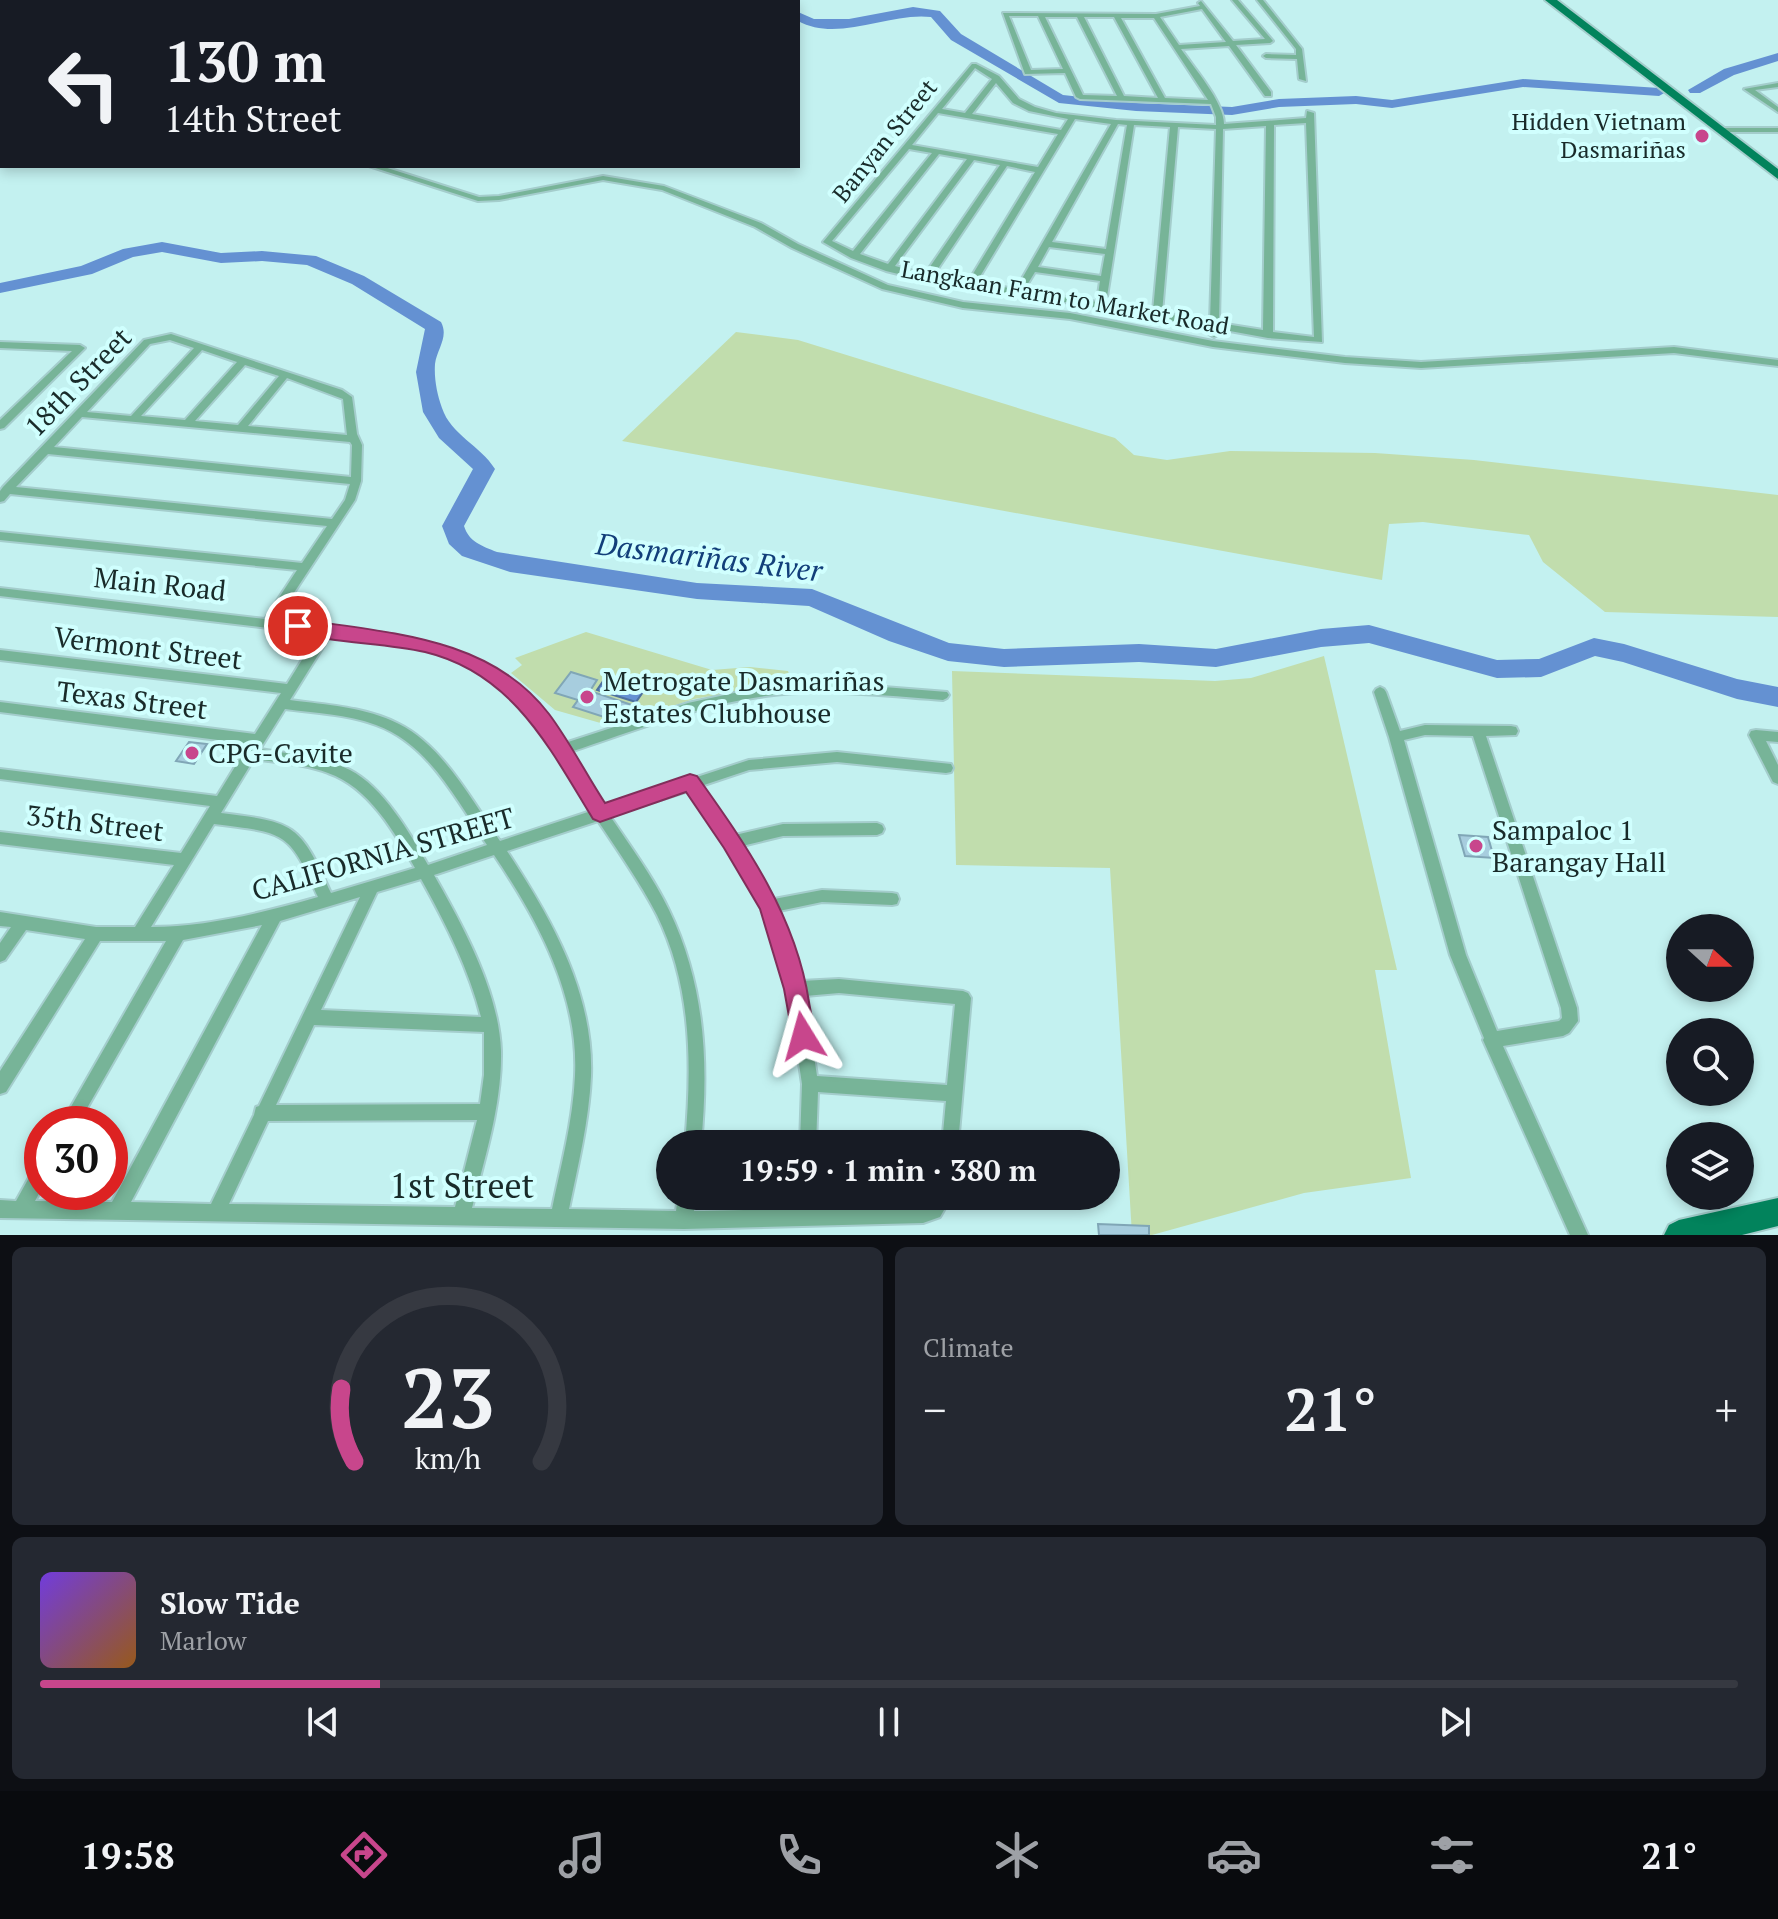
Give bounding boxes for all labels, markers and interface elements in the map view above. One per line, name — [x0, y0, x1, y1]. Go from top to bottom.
text: 130 m — [164, 24, 326, 98]
icon: left — [32, 32, 136, 136]
street label: Banyan Street — [825, 72, 944, 209]
text: 14th Street — [164, 95, 342, 142]
place label: Hidden Vietnam Dasmariñas — [1511, 105, 1686, 165]
marker: Hidden Vietnam Dasmariñas — [1693, 127, 1711, 145]
street label: Langkaan Farm to Market Road — [899, 252, 1232, 342]
street label: 18th Street — [16, 319, 139, 444]
water label: Dasmariñas River — [593, 523, 826, 591]
street label: Main Road — [92, 558, 228, 609]
pin — [264, 592, 332, 660]
icon: arrive — [276, 604, 320, 648]
street label: Vermont Street — [52, 618, 245, 677]
place label: Metrogate Dasmariñas Estates Clubhouse — [603, 662, 885, 731]
street label: Texas Street — [55, 672, 210, 727]
marker: Metrogate Dasmariñas Estates Clubhouse — [578, 688, 596, 706]
place label: CPG-Cavite — [208, 734, 353, 771]
marker: CPG-Cavite — [183, 744, 201, 762]
street label: 35th Street — [24, 796, 166, 849]
street label: CALIFORNIA STREET — [247, 798, 518, 909]
place label: Sampaloc 1 Barangay Hall — [1492, 811, 1666, 880]
marker: Sampaloc 1 Barangay Hall — [1467, 837, 1485, 855]
north arrow — [1666, 914, 1754, 1002]
map controls — [1666, 914, 1754, 1210]
position arrow — [761, 994, 845, 1078]
button: search — [1666, 1018, 1754, 1106]
speed limit sign: 30 — [24, 1106, 128, 1210]
button: layers — [1666, 1122, 1754, 1210]
text: 19:59 · 1 min · 380 m — [740, 1150, 1036, 1190]
street label: 1st Street — [390, 1163, 535, 1208]
text: Climate — [923, 1330, 1014, 1364]
text: 23 — [400, 1342, 495, 1452]
text: 21° — [1284, 1369, 1377, 1448]
text: − — [923, 1380, 946, 1439]
text: + — [1715, 1380, 1738, 1439]
text: km/h — [414, 1439, 481, 1477]
text: Slow Tide — [160, 1583, 300, 1623]
text: Marlow — [160, 1623, 246, 1657]
icon: previous — [301, 1700, 345, 1744]
icon: pause — [867, 1700, 911, 1744]
icon: next — [1433, 1700, 1477, 1744]
icon: directions — [336, 1827, 392, 1883]
icon: music — [554, 1827, 610, 1883]
icon: phone — [771, 1827, 827, 1883]
icon: climate — [989, 1827, 1045, 1883]
icon: car — [1206, 1827, 1262, 1883]
icon: filters — [1424, 1827, 1480, 1883]
text: 19:58 — [81, 1832, 175, 1879]
text: 21° — [1642, 1832, 1697, 1879]

